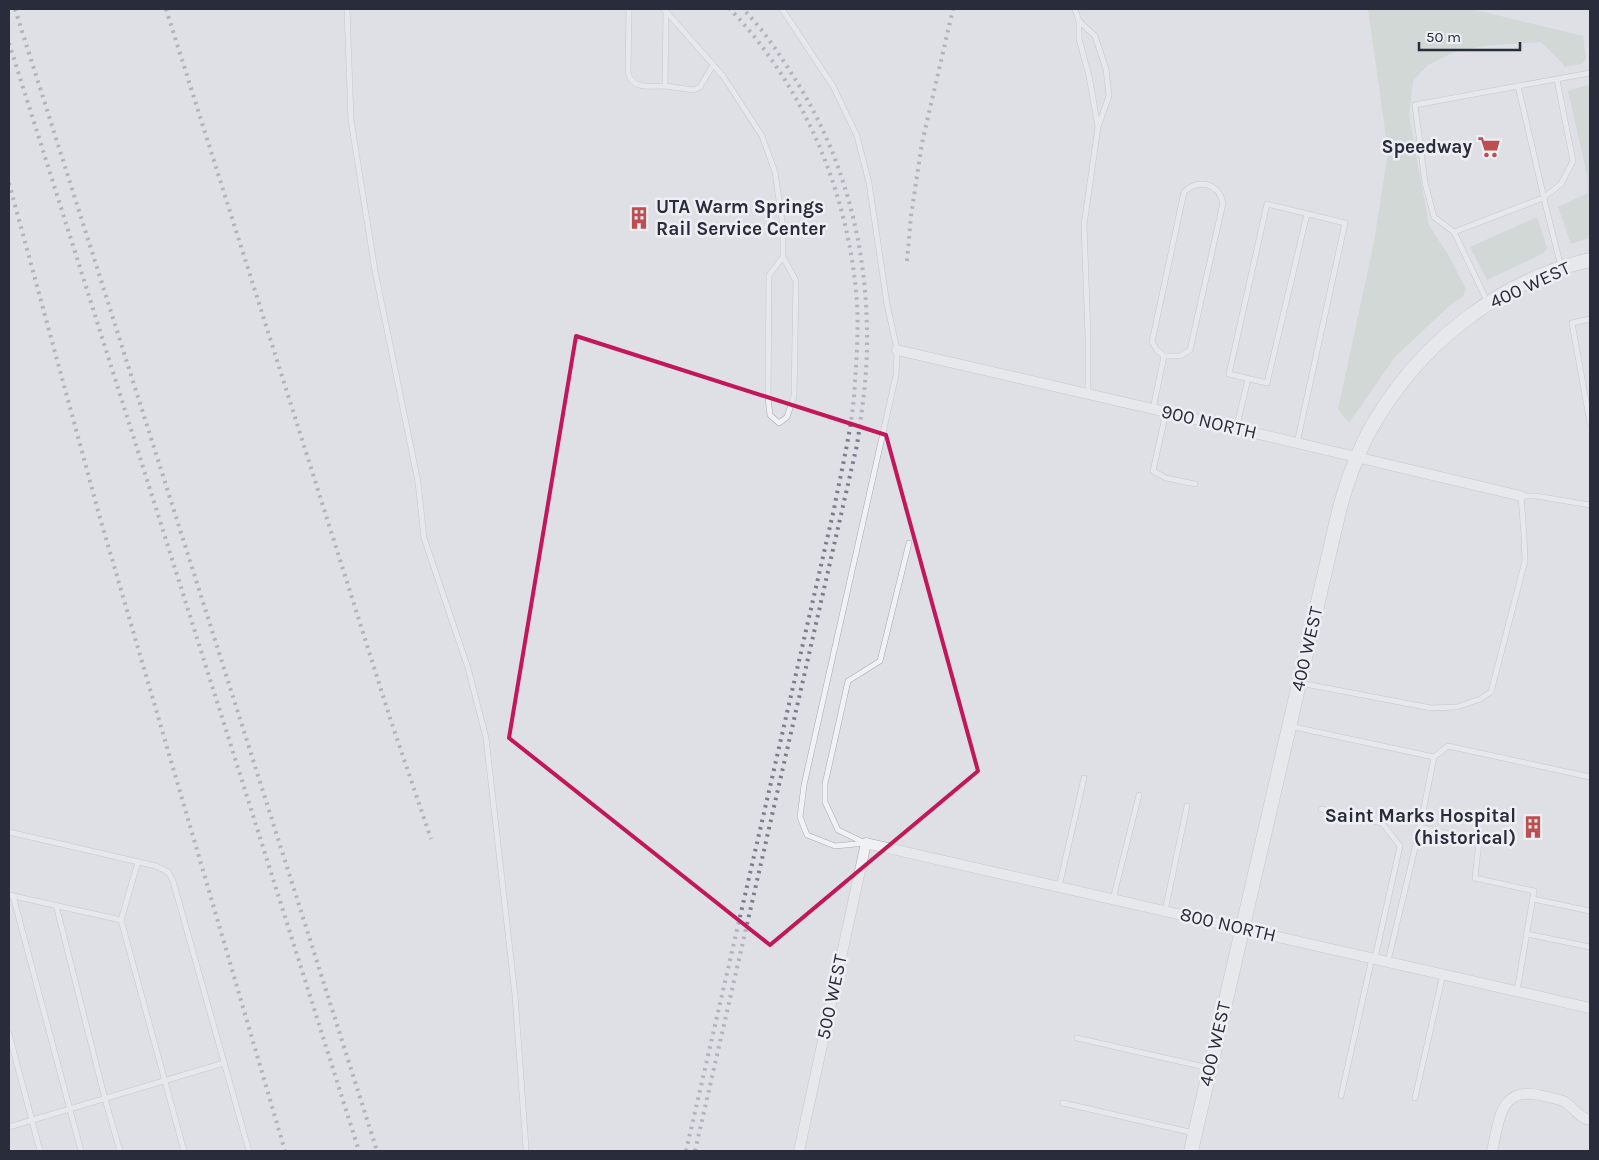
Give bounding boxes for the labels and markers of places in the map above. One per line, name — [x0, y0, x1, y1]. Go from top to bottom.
supermarket icon: Speedway — [1476, 134, 1502, 160]
place label: Speedway — [1381, 136, 1472, 158]
place label: UTA Warm Springs Rail Service Center — [656, 196, 826, 240]
building icon: UTA Warm Springs Rail Service Center — [626, 205, 652, 231]
place label: Saint Marks Hospital (historical) — [1325, 805, 1516, 849]
building icon: Saint Marks Hospital (historical) — [1520, 814, 1546, 840]

